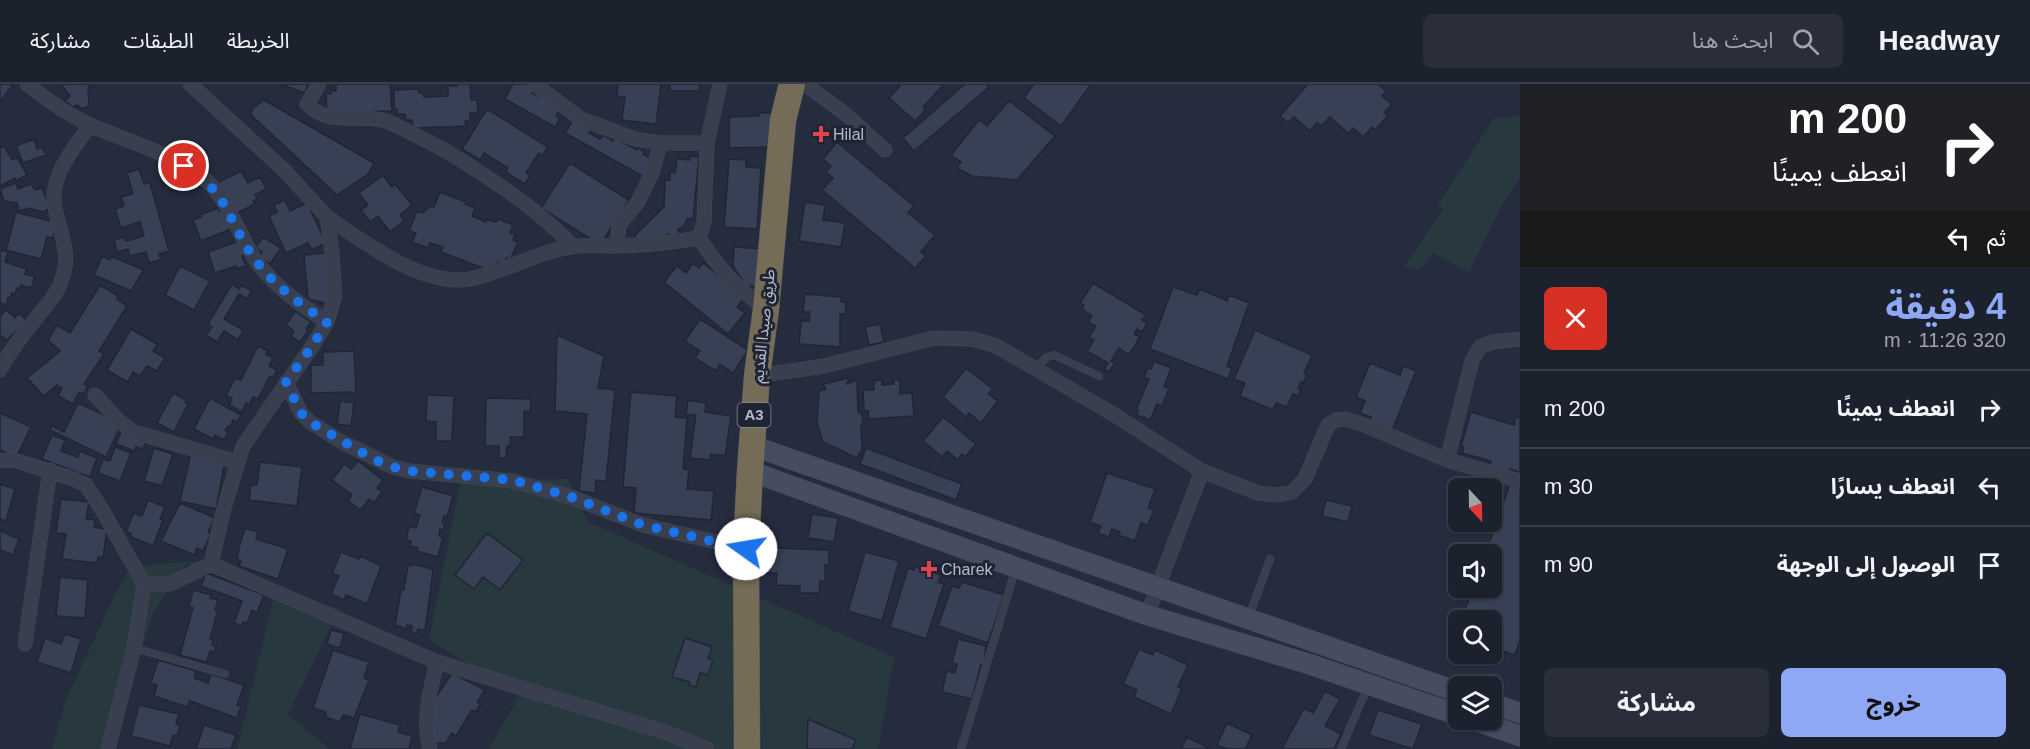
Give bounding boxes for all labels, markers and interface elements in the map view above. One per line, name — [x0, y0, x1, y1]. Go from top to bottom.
search box — [1423, 14, 1843, 68]
icon: search — [1789, 25, 1822, 58]
text: Headway — [1879, 25, 2000, 56]
text: ابحث هنا — [1692, 28, 1774, 53]
text: مشاركة — [30, 29, 91, 52]
text: الطبقات — [124, 29, 194, 52]
text: الخريطة — [227, 29, 290, 52]
text: 200 m — [1788, 95, 1907, 142]
icon: right — [1928, 108, 2006, 186]
place label: Hilal — [833, 126, 864, 143]
marker: Hilal — [814, 127, 828, 141]
pin — [158, 140, 209, 191]
icon: arrive — [167, 149, 200, 182]
text: انعطف يمينًا — [1772, 157, 1907, 187]
icon: left — [1942, 222, 1975, 255]
text: ثم — [1987, 226, 2006, 251]
street label: طريق صيدا القديم — [749, 268, 782, 384]
text: 4 دقيقة — [1885, 286, 2006, 327]
button: close — [1544, 287, 1607, 350]
text: 320 m · 11:26 — [1884, 329, 2006, 351]
icon: right — [1973, 393, 2006, 426]
text: 200 m — [1544, 396, 1605, 421]
text: انعطف يمينًا — [1836, 396, 1955, 421]
road number: A3 — [738, 403, 771, 427]
icon: left — [1973, 471, 2006, 504]
text: 30 m — [1544, 474, 1593, 499]
text: انعطف يسارًا — [1831, 474, 1955, 499]
north arrow — [1448, 478, 1502, 532]
map controls — [1448, 478, 1502, 730]
position arrow — [714, 517, 778, 581]
button: sound — [1448, 544, 1502, 598]
icon: arrive — [1973, 549, 2006, 582]
text: 90 m — [1544, 552, 1593, 577]
text: الوصول إلى الوجهة — [1777, 552, 1955, 577]
place label: Charek — [941, 561, 994, 578]
marker: Charek — [922, 562, 936, 576]
button: search — [1448, 610, 1502, 664]
button: مشاركة — [1544, 668, 1769, 737]
button: خروج — [1781, 668, 2006, 737]
button: layers — [1448, 676, 1502, 730]

